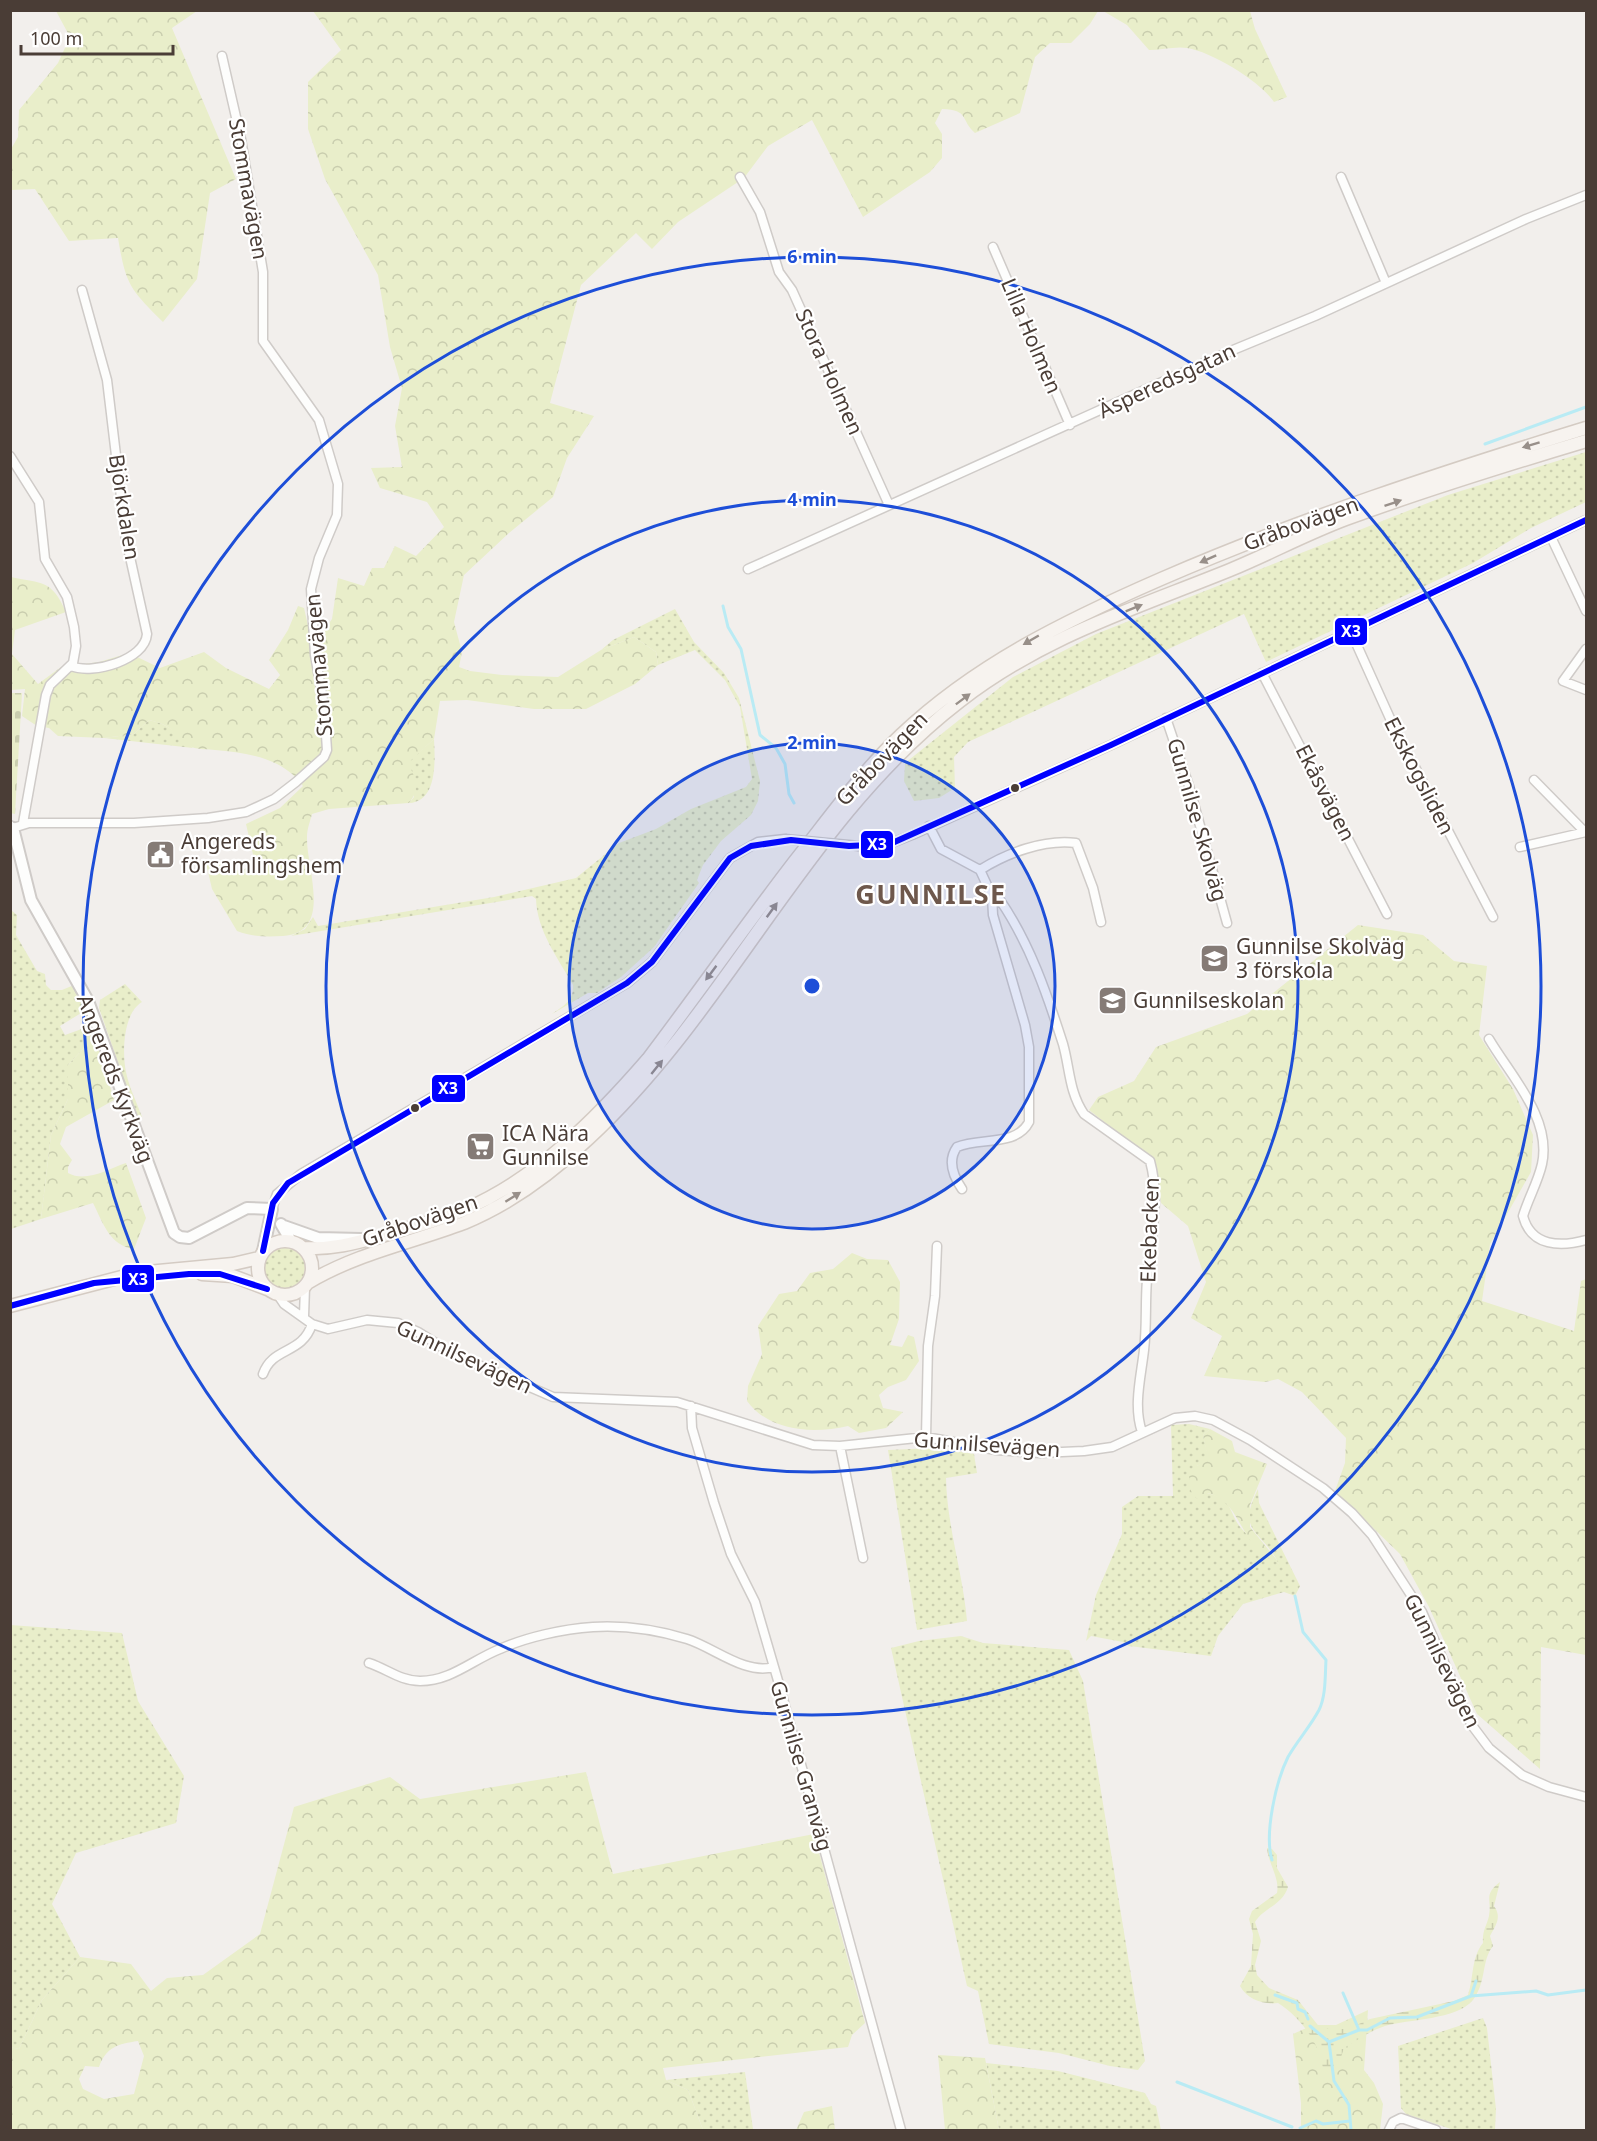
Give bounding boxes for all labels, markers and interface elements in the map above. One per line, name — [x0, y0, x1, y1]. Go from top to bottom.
scale bar — [21, 18, 172, 56]
text: 100 m — [30, 26, 82, 50]
street label: Stommavägen — [223, 116, 275, 262]
text: 6 min — [787, 244, 837, 268]
street label: Lilla Holmen — [995, 274, 1069, 398]
street label: Stora Holmen — [790, 304, 870, 439]
street label: Äsperedsgatan — [1093, 336, 1240, 424]
one-way arrow — [1522, 441, 1540, 450]
street label: Björkdalen — [103, 452, 147, 562]
text: 4 min — [787, 487, 837, 511]
street label: Gråbovägen — [1239, 489, 1362, 557]
one-way arrow — [1384, 498, 1402, 508]
one-way arrow — [1199, 555, 1217, 564]
street label: Stommavägen — [298, 593, 338, 738]
one-way arrow — [1125, 603, 1143, 612]
line badge: X3 — [1334, 617, 1368, 646]
text: X3 — [1341, 620, 1361, 642]
one-way arrow — [1023, 635, 1039, 646]
one-way arrow — [954, 693, 970, 705]
street label: Gråbovägen — [829, 705, 933, 811]
street label: Ekskogsliden — [1378, 712, 1462, 839]
text: 2 min — [787, 730, 837, 754]
street label: Gunnilse Skolväg — [1161, 735, 1235, 905]
street label: Ekåsvägen — [1290, 739, 1362, 846]
unlabelled marker — [1009, 782, 1021, 794]
place label: Angereds församlingshem — [181, 827, 342, 879]
line badge: X3 — [860, 830, 894, 859]
text: X3 — [867, 833, 887, 855]
public building icon: Angereds församlingshem — [144, 838, 176, 870]
district label: GUNNILSE — [855, 875, 1007, 912]
one-way arrow — [766, 902, 778, 918]
place label: Gunnilse Skolväg 3 förskola — [1236, 932, 1405, 984]
school or university icon: Gunnilse Skolväg 3 förskola — [1199, 943, 1231, 975]
one-way arrow — [706, 966, 718, 981]
centre of rings — [802, 976, 822, 996]
school or university icon: Gunnilseskolan — [1096, 985, 1128, 1017]
place label: Gunnilseskolan — [1133, 986, 1284, 1014]
street label: Angereds Kyrkväg — [71, 990, 161, 1167]
one-way arrow — [650, 1059, 662, 1074]
line badge: X3 — [431, 1074, 466, 1103]
text: X3 — [438, 1077, 458, 1099]
unlabelled marker — [409, 1102, 421, 1114]
place label: ICA Nära Gunnilse — [502, 1119, 589, 1171]
supermarket icon: ICA Nära Gunnilse — [465, 1130, 497, 1162]
street label: Ekebacken — [1133, 1177, 1165, 1283]
street label: Gråbovägen — [358, 1187, 481, 1253]
one-way arrow — [505, 1192, 521, 1203]
line badge: X3 — [121, 1264, 155, 1293]
text: X3 — [128, 1268, 148, 1290]
street label: Gunnilsevägen — [392, 1312, 537, 1400]
street label: Gunnilsevägen — [913, 1425, 1061, 1463]
street label: Gunnilsevägen — [1398, 1588, 1488, 1733]
street label: Gunnilse Granväg — [764, 1677, 840, 1854]

